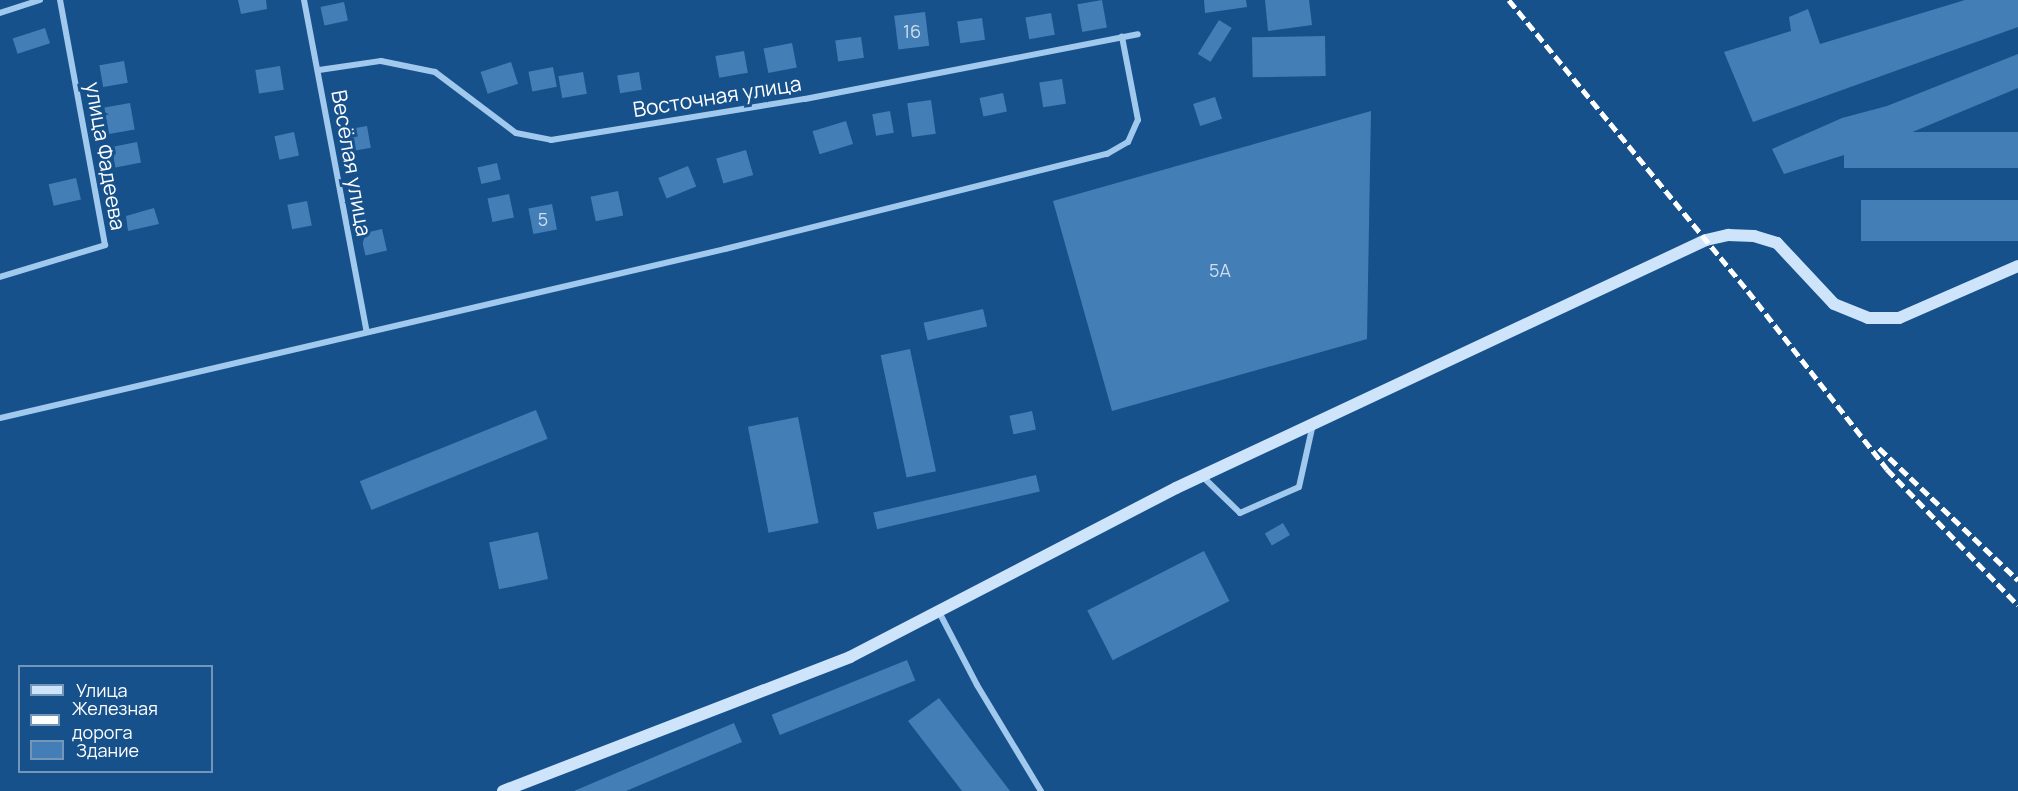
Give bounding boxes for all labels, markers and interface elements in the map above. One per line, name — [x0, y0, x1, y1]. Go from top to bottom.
house number: 16 — [903, 20, 921, 42]
street label: Восточная улица — [631, 70, 803, 122]
street label: улица Фадеева — [81, 80, 131, 232]
street label: Весёлая улица — [327, 88, 377, 238]
house number: 5 — [538, 208, 548, 230]
house number: 5А — [1209, 259, 1231, 281]
legend — [18, 665, 213, 773]
text: Улица — [76, 678, 128, 702]
text: Железная дорога — [72, 696, 158, 744]
text: Здание — [76, 738, 139, 762]

